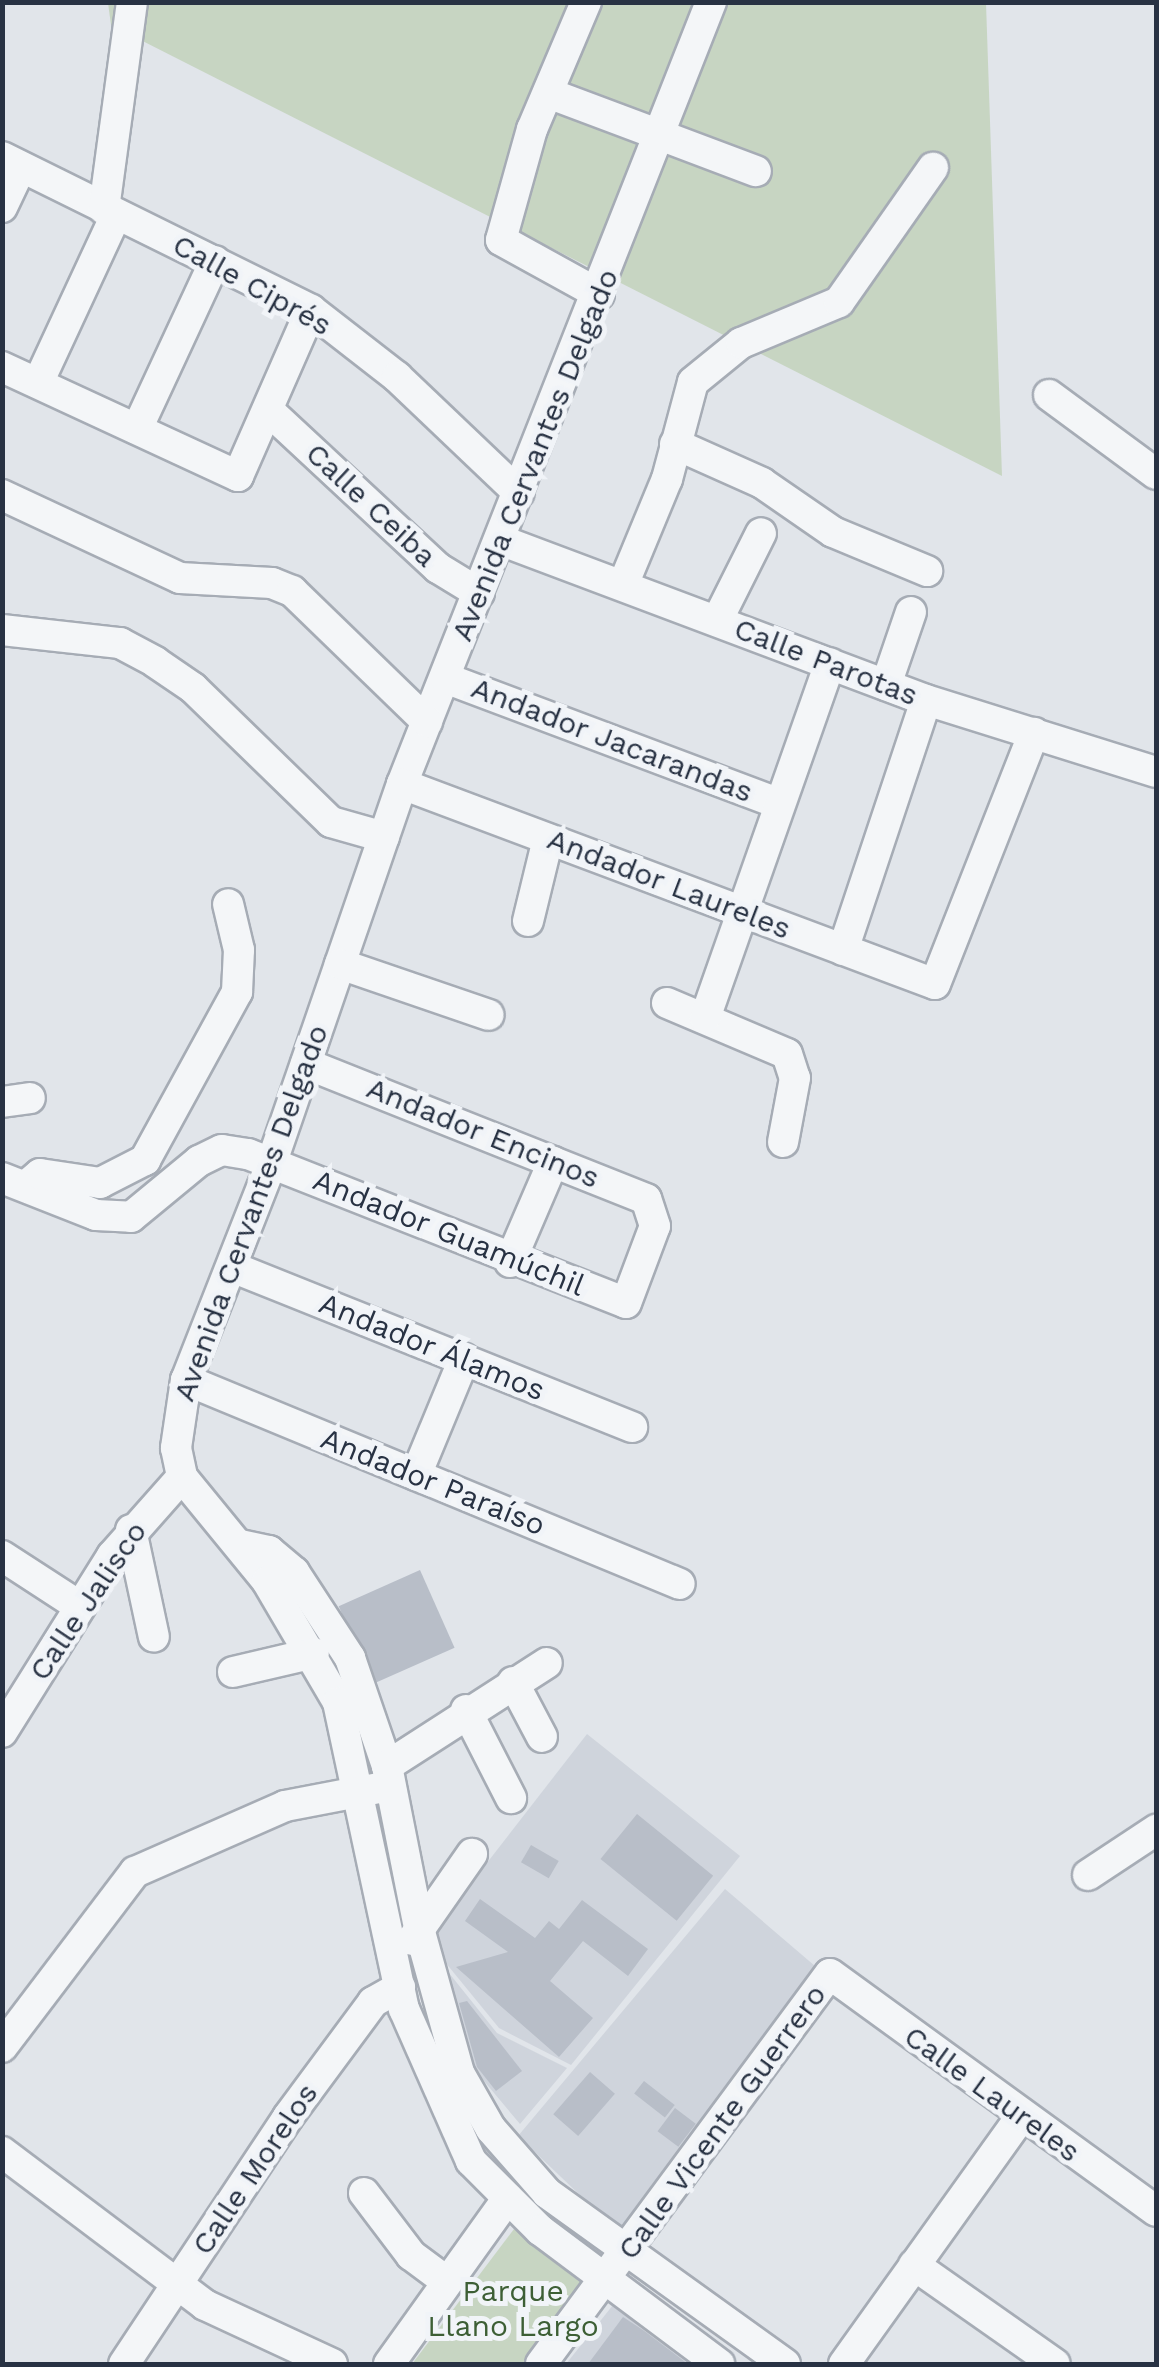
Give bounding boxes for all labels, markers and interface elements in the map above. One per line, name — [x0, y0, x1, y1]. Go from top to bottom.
street label: Calle Ciprés — [166, 227, 338, 343]
street label: Avenida Cervantes Delgado — [444, 263, 626, 647]
street label: Calle Ceiba — [298, 436, 444, 574]
street label: Calle Parotas — [729, 611, 923, 713]
street label: Andador Jacarandas — [466, 670, 758, 810]
street label: Andador Laureles — [542, 821, 796, 947]
street label: Avenida Cervantes Delgado — [166, 1019, 336, 1407]
street label: Andador Encinos — [361, 1070, 605, 1196]
street label: Andador Guamúchil — [308, 1162, 590, 1304]
street label: Andador Álamos — [313, 1285, 551, 1409]
street label: Andador Paraíso — [315, 1420, 551, 1544]
street label: Calle Jalisco — [21, 1514, 155, 1688]
street label: Calle Vicente Guerrero — [610, 1977, 834, 2267]
street label: Calle Laureles — [897, 2018, 1087, 2170]
street label: Calle Morelos — [184, 2076, 326, 2262]
park label: Parque Llano Largo — [427, 2273, 599, 2344]

